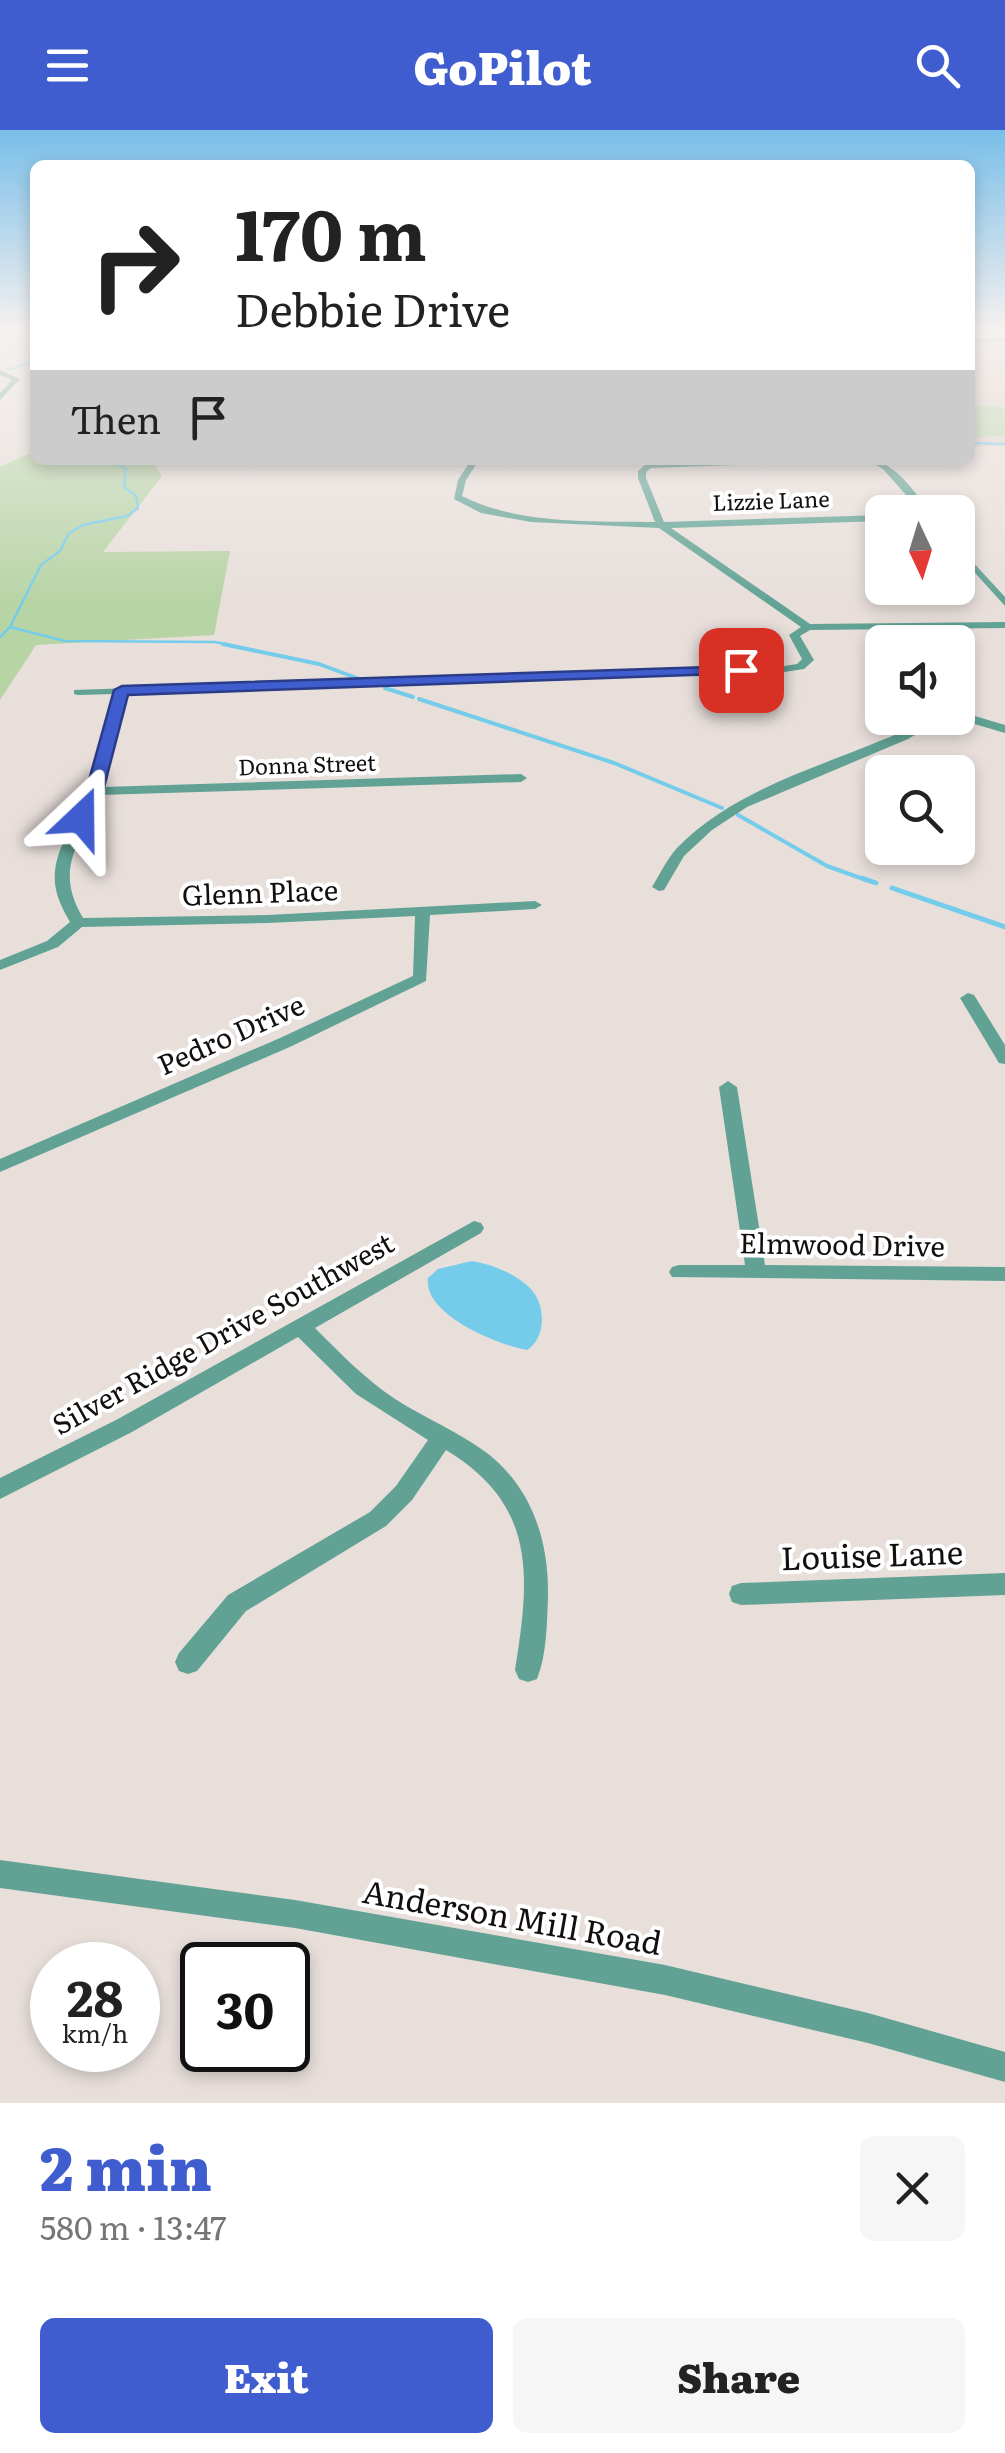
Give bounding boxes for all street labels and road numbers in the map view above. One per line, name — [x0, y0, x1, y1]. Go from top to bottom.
street label: Lizzie Lane — [712, 481, 830, 518]
street label: Donna Street — [238, 745, 376, 782]
street label: Glenn Place — [181, 867, 339, 915]
street label: Pedro Drive — [150, 982, 310, 1084]
street label: Silver Ridge Drive Southwest — [44, 1220, 401, 1444]
street label: Elmwood Drive — [739, 1220, 945, 1266]
street label: Louise Lane — [780, 1526, 964, 1580]
street label: Anderson Mill Road — [359, 1865, 666, 1965]

